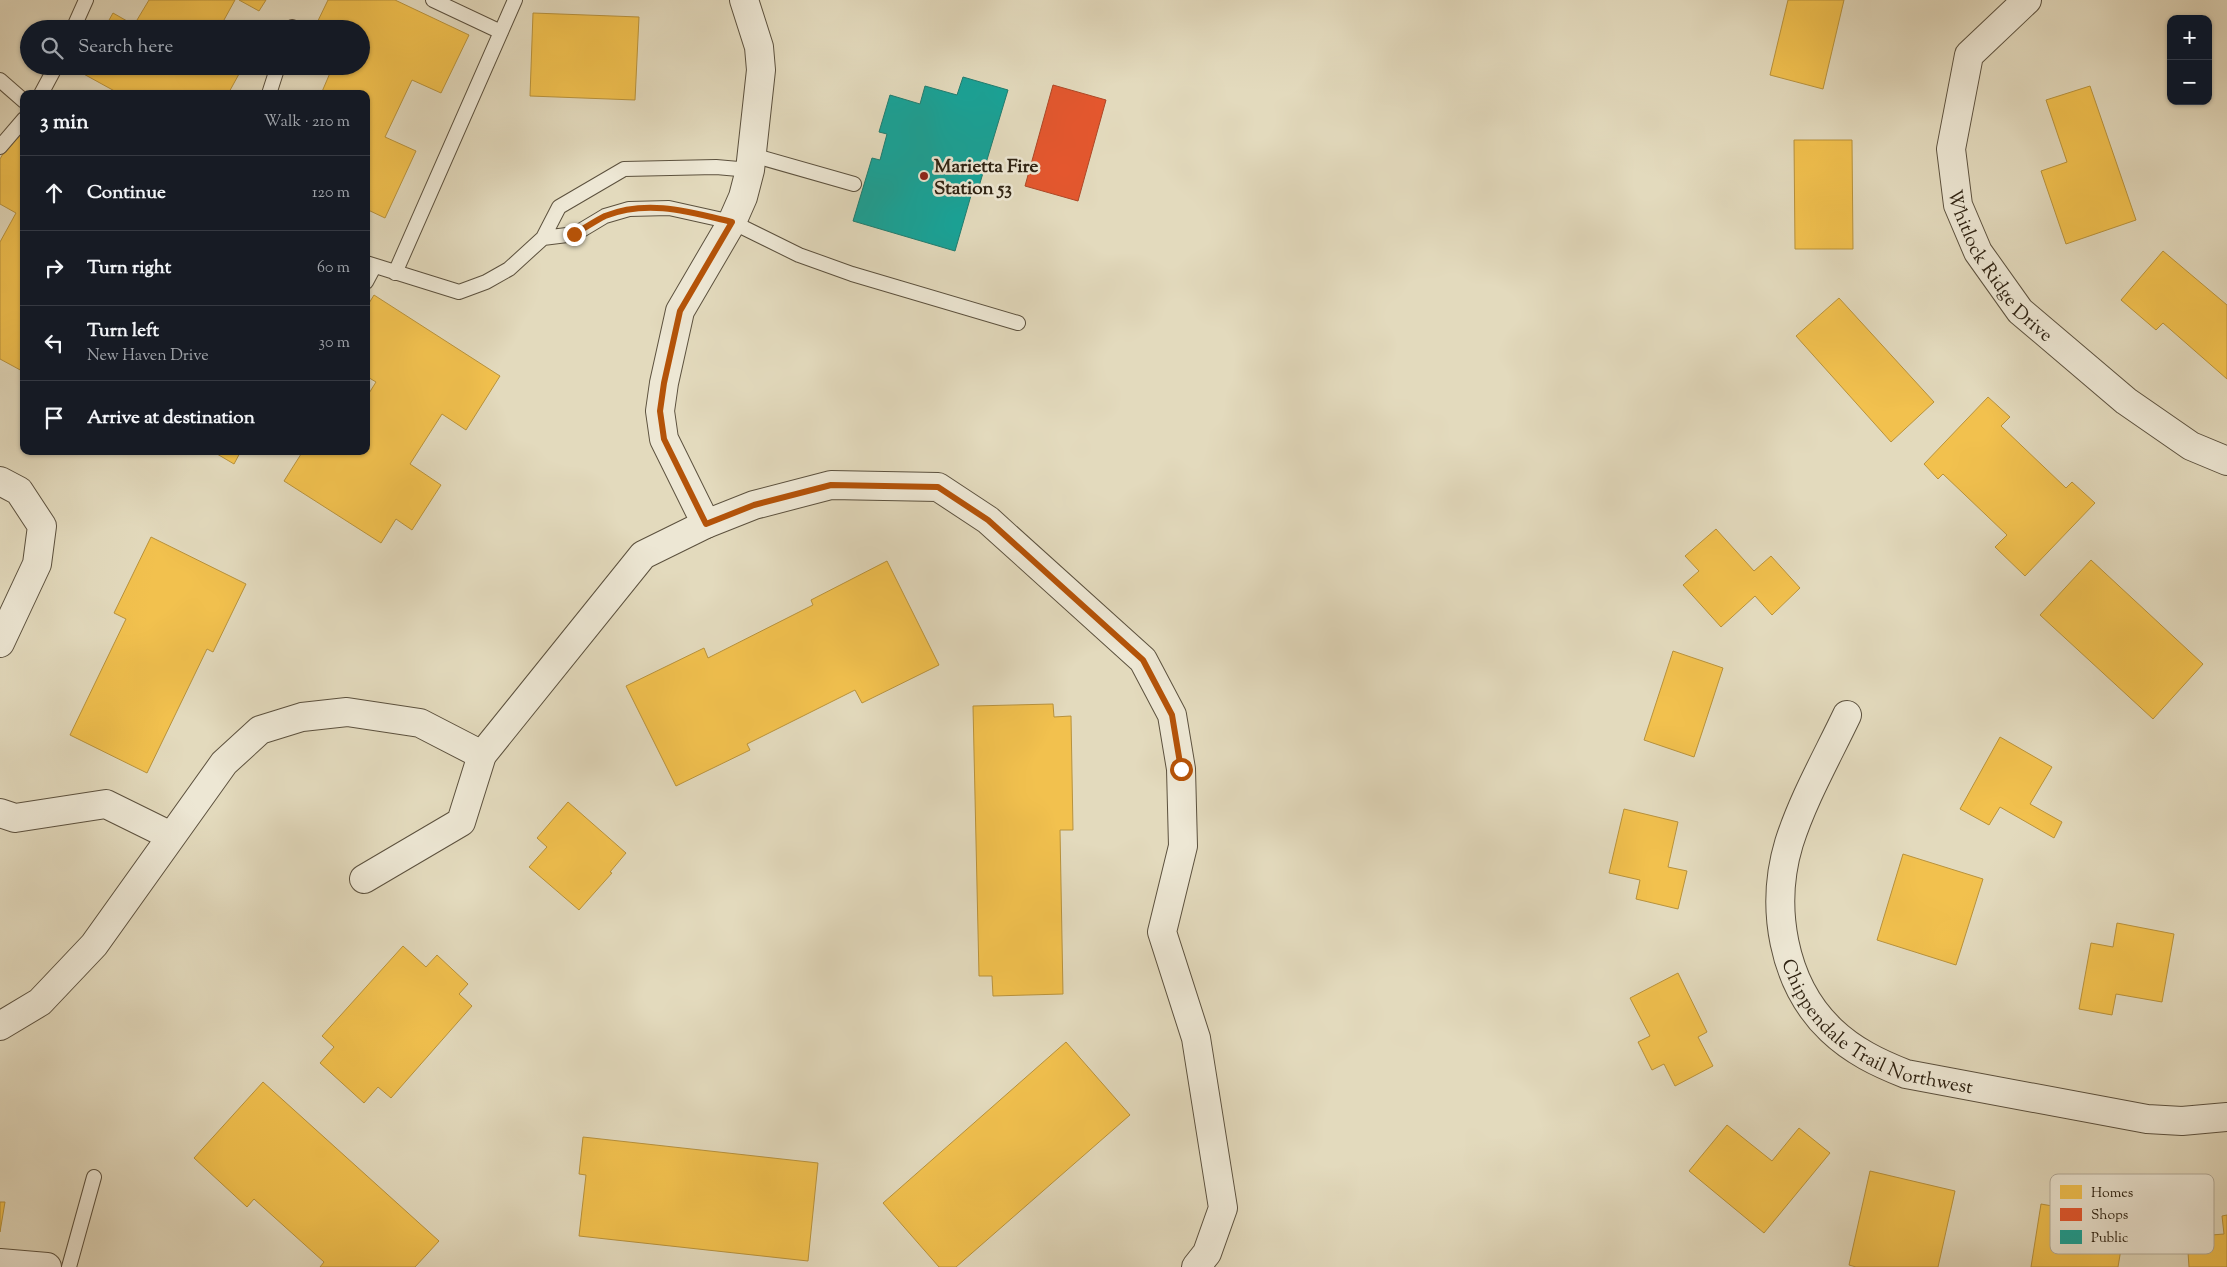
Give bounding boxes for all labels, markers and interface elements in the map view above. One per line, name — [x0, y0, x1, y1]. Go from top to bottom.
map controls — [2167, 15, 2212, 105]
button: + — [2167, 15, 2212, 60]
search box — [20, 20, 370, 75]
icon: search — [38, 34, 66, 62]
text: Search here — [78, 34, 173, 61]
button: − — [2167, 60, 2212, 105]
text: 3 min — [40, 108, 89, 138]
text: Walk · 210 m — [264, 111, 350, 134]
place label: Marietta Fire Station 53 — [934, 154, 1039, 203]
marker: Marietta Fire Station 53 — [918, 170, 930, 182]
icon: ahead — [40, 179, 68, 207]
text: Continue — [87, 180, 166, 207]
text: 120 m — [312, 182, 350, 205]
street label: Whitlock Ridge Drive — [1940, 188, 2058, 349]
route end — [563, 223, 586, 246]
icon: right — [40, 254, 68, 282]
text: Turn right — [87, 255, 171, 282]
text: 60 m — [317, 257, 350, 280]
text: Turn left — [87, 318, 159, 345]
icon: left — [40, 329, 68, 357]
text: 30 m — [319, 332, 350, 355]
text: New Haven Drive — [87, 345, 209, 368]
icon: arrive — [40, 404, 68, 432]
text: Arrive at destination — [87, 405, 255, 432]
route start — [1170, 758, 1193, 781]
street label: Chippendale Trail Northwest — [1773, 956, 1975, 1102]
legend — [2050, 1174, 2214, 1254]
text: Homes — [2091, 1184, 2133, 1204]
text: Shops — [2091, 1206, 2128, 1226]
text: Public — [2091, 1229, 2128, 1249]

